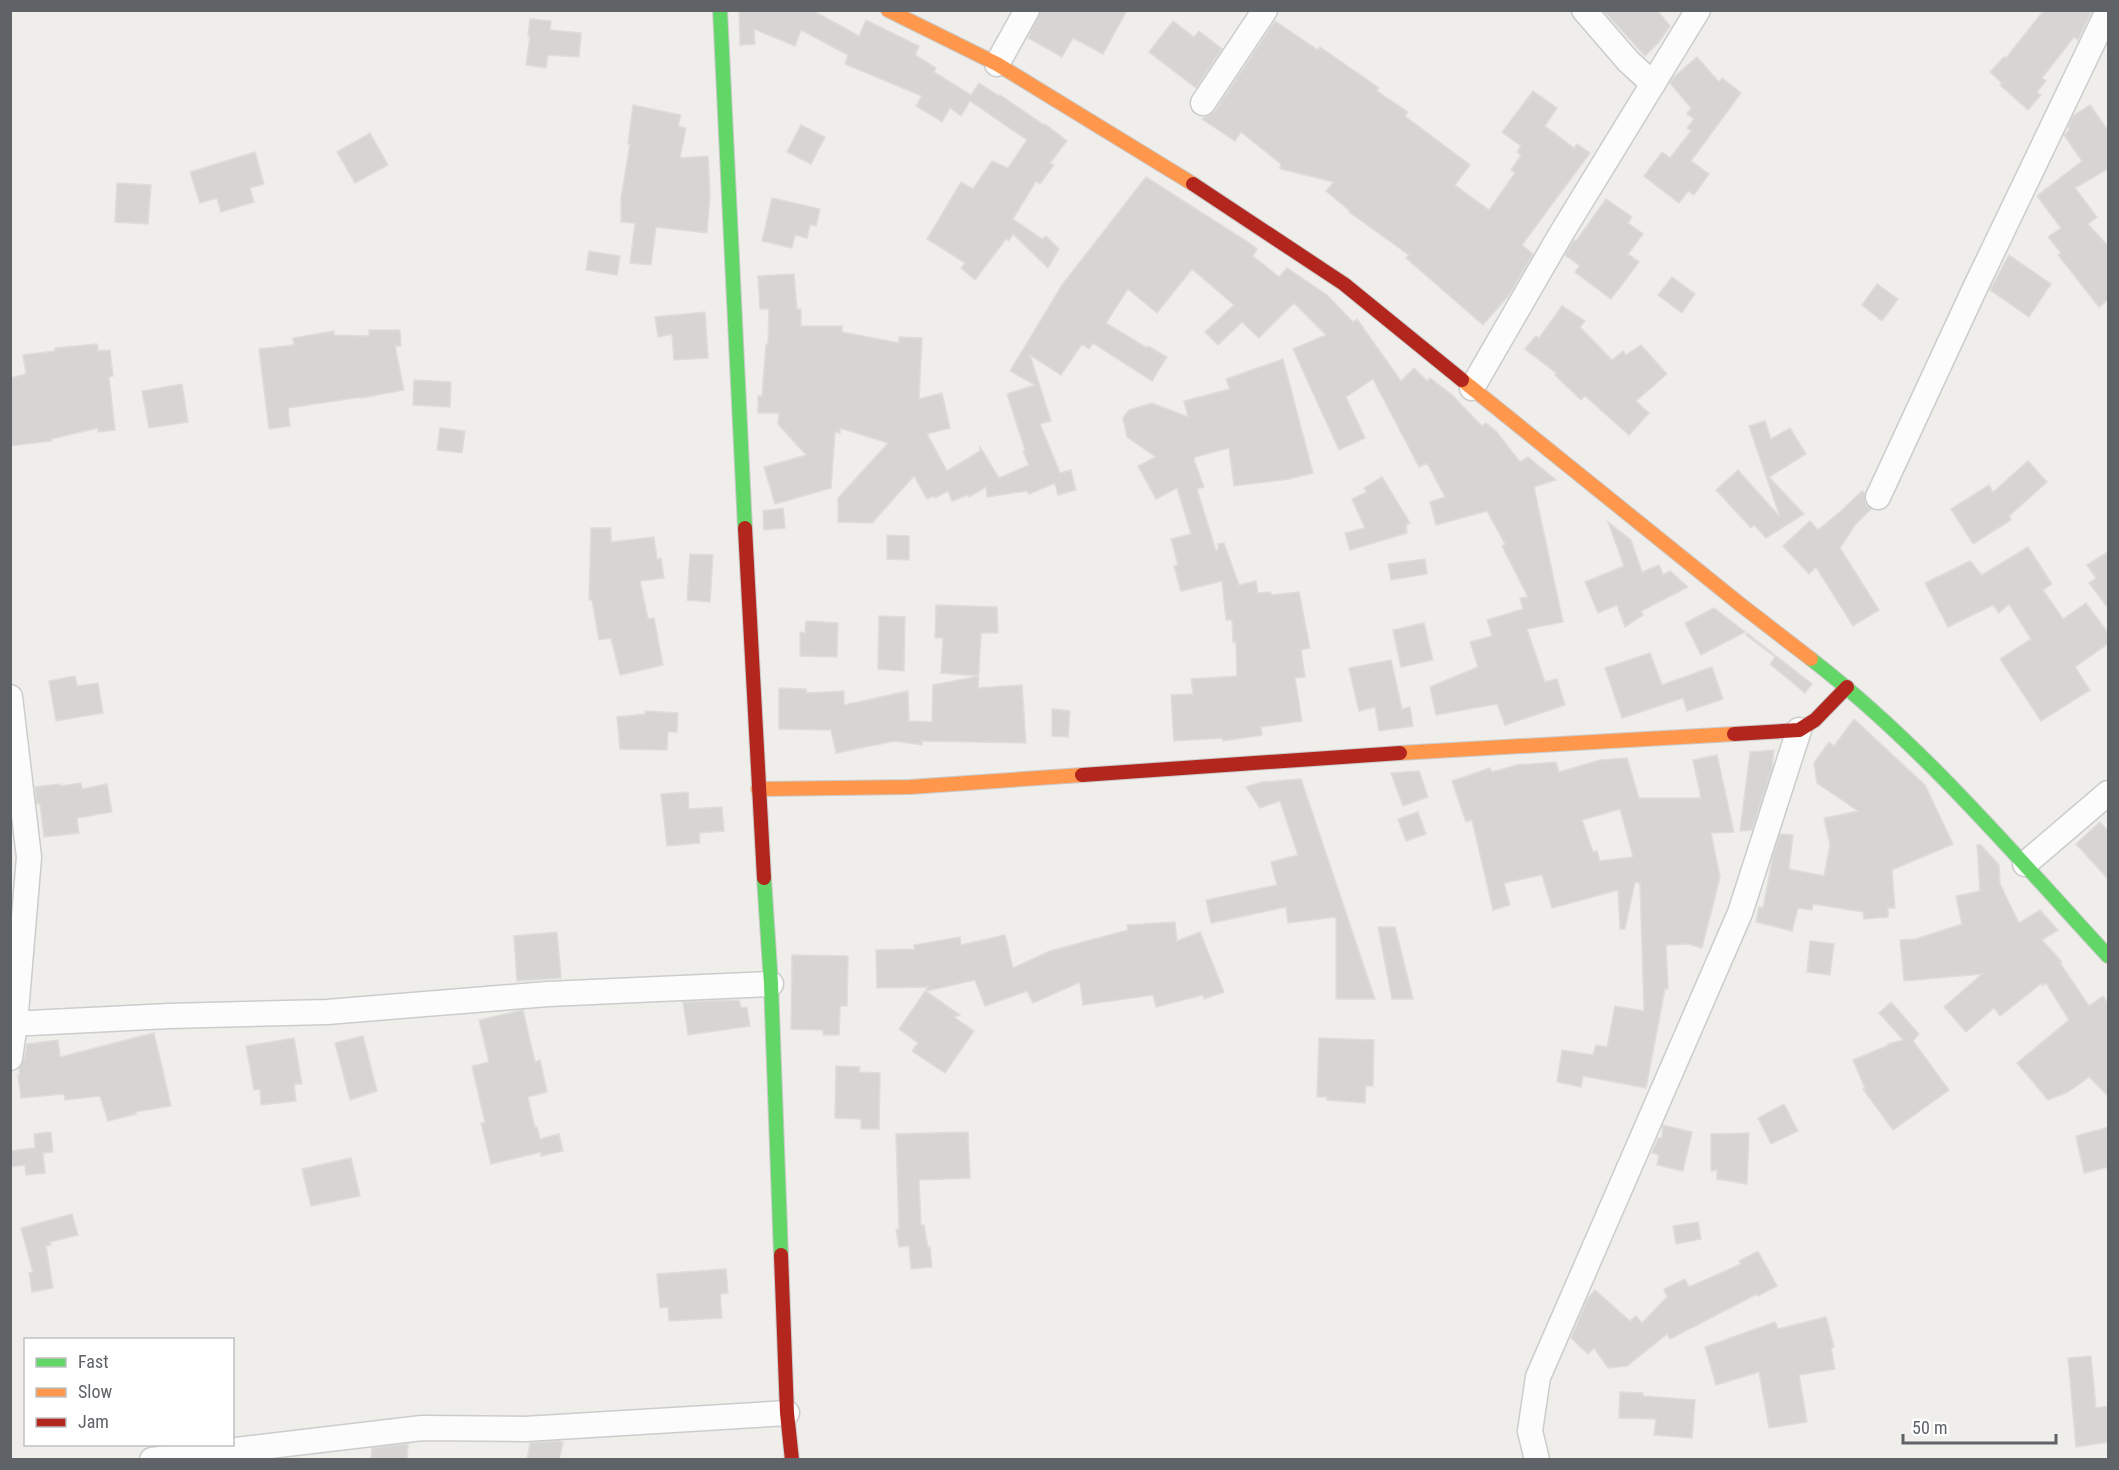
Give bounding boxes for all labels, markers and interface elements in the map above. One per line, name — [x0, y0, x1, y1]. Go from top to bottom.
legend — [24, 1338, 234, 1446]
text: Fast — [78, 1351, 109, 1372]
text: Slow — [78, 1381, 113, 1402]
scale bar — [1903, 1407, 2056, 1445]
text: Jam — [78, 1411, 109, 1432]
text: 50 m — [1912, 1417, 1947, 1438]

